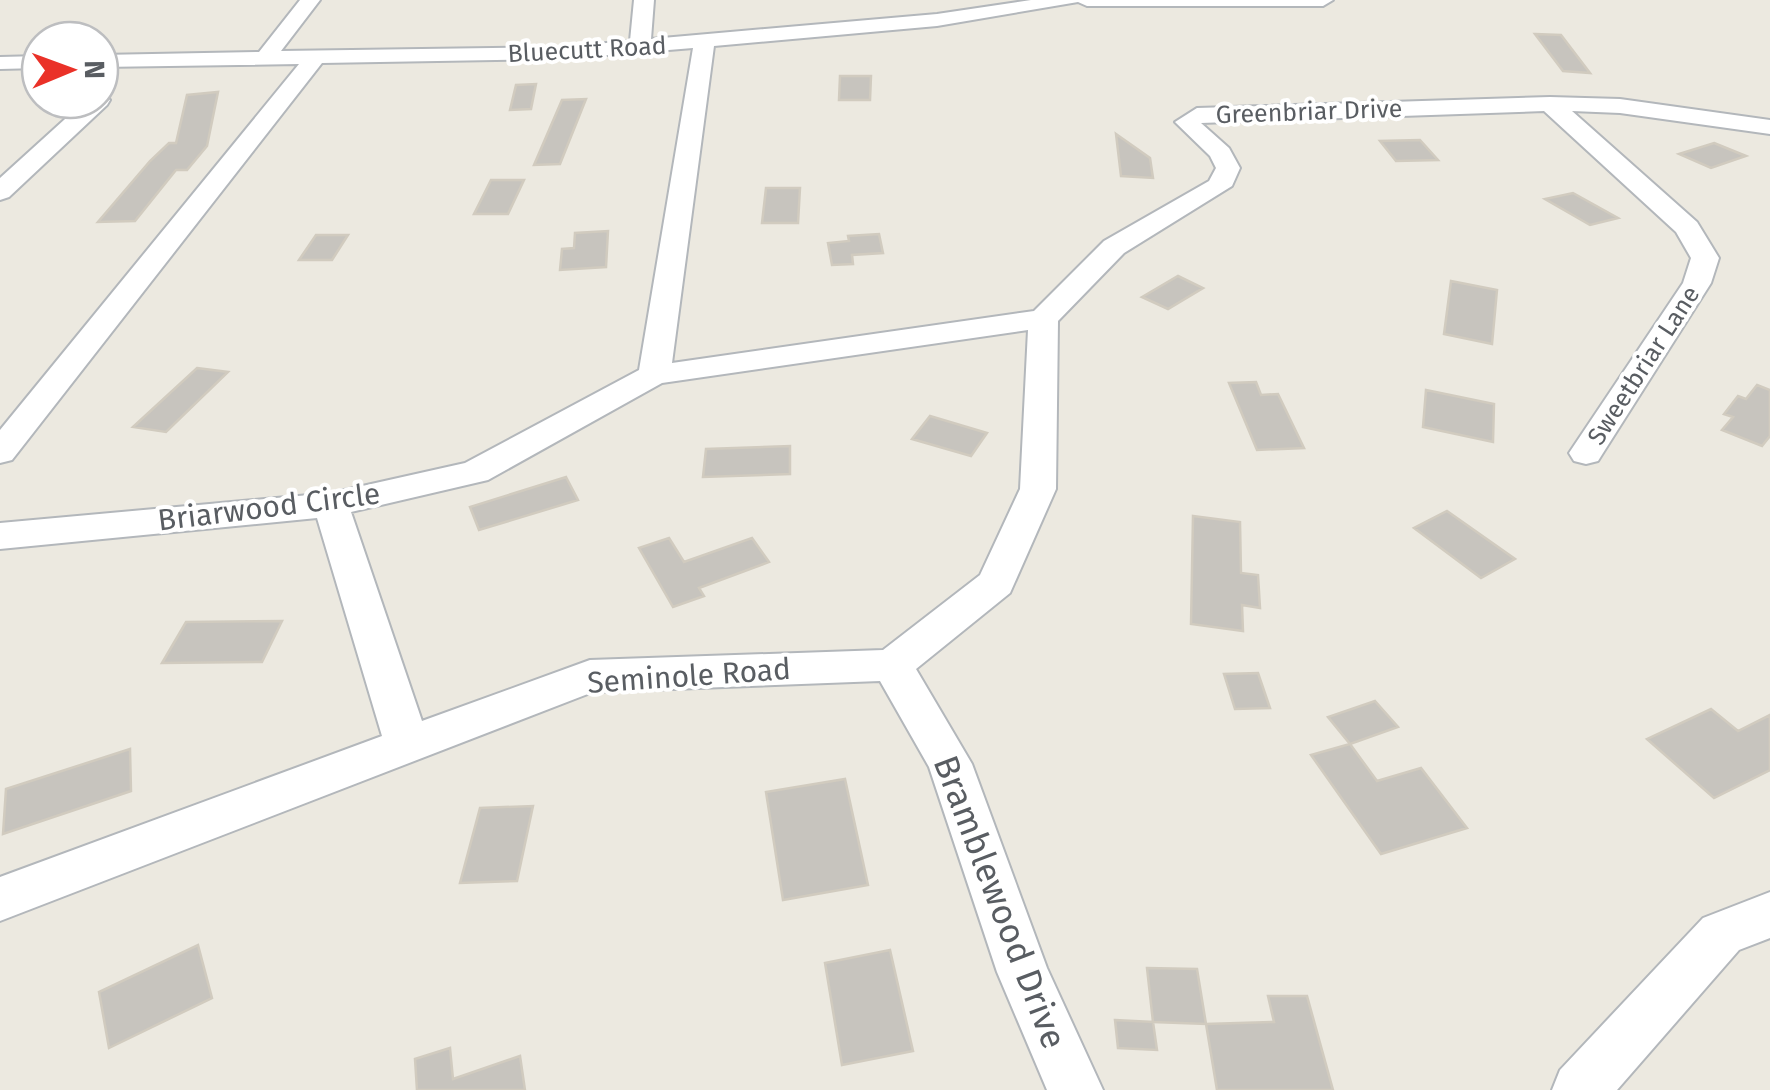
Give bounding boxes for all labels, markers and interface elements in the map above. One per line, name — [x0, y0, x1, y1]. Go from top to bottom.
north arrow — [20, 20, 120, 120]
street label: Bluecutt Road — [507, 31, 667, 69]
text: N — [78, 60, 111, 79]
street label: Greenbriar Drive — [1215, 94, 1403, 130]
street label: Sweetbriar Lane — [1581, 280, 1706, 451]
street label: Briarwood Circle — [156, 475, 382, 539]
street label: Seminole Road — [586, 651, 792, 701]
street label: Bramblewood Drive — [925, 749, 1075, 1055]

